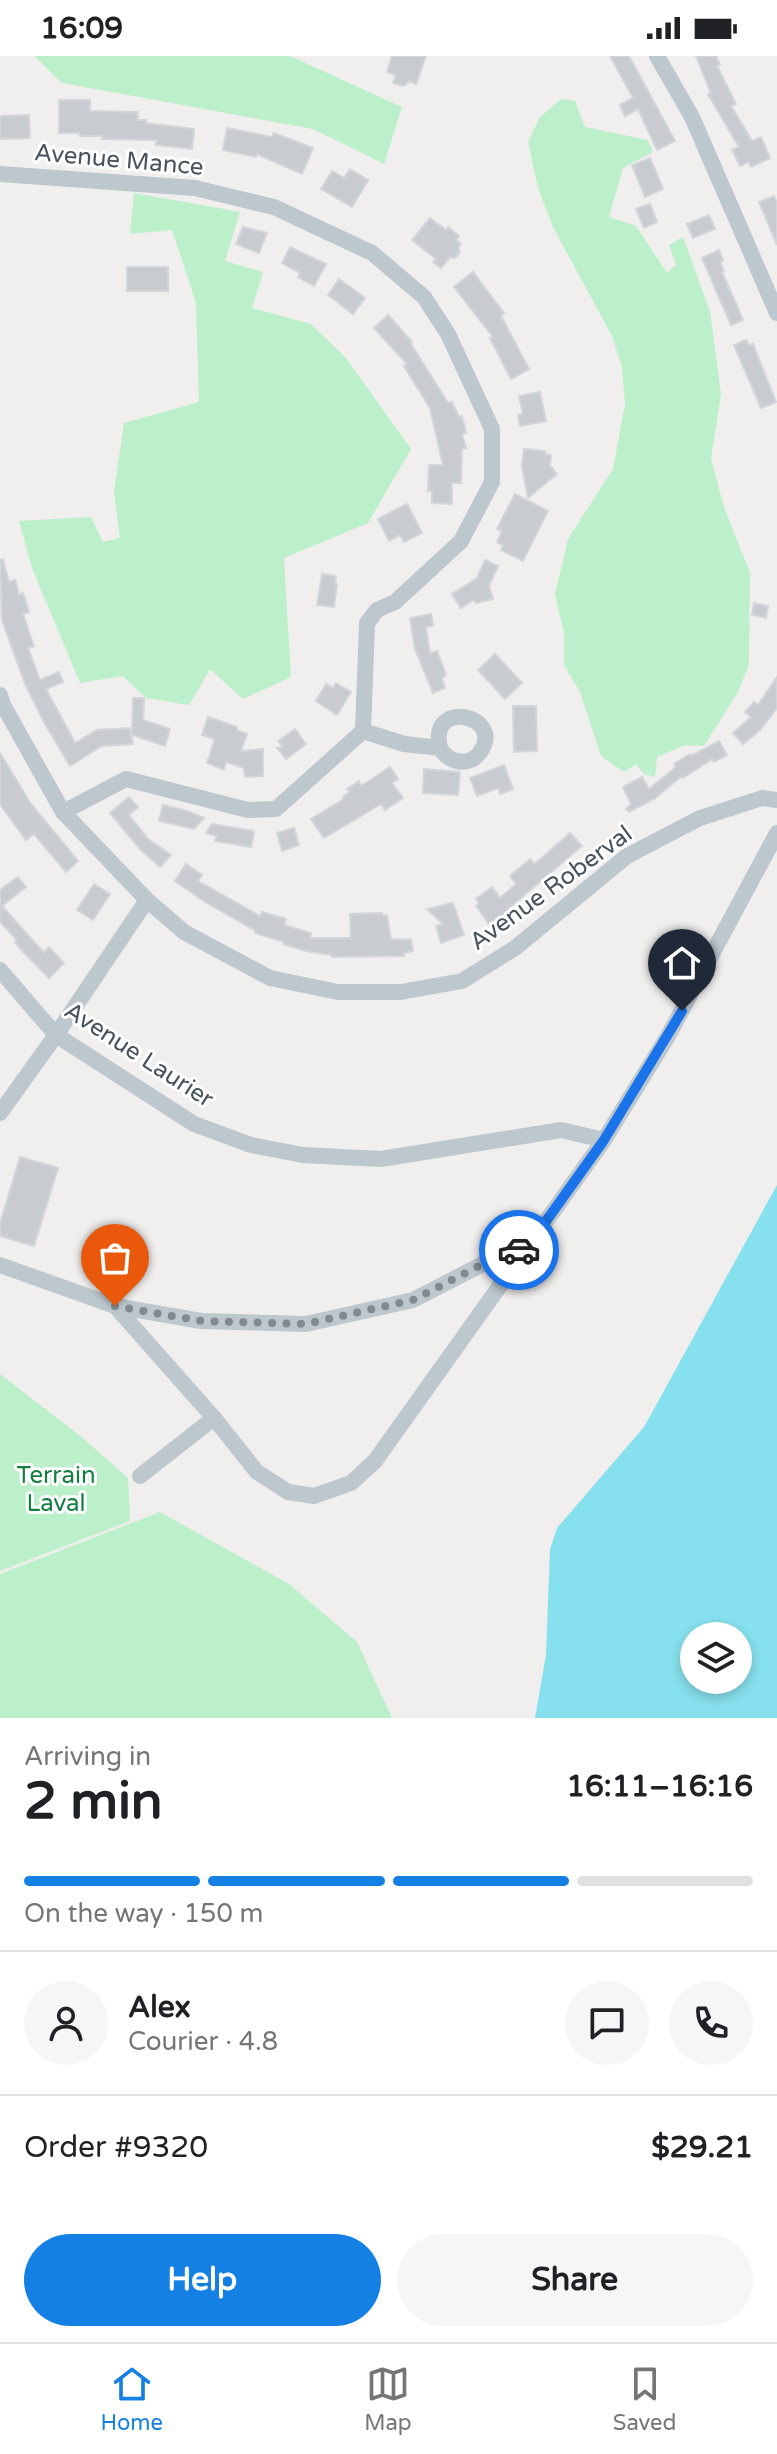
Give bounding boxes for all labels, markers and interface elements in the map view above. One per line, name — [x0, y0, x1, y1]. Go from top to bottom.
text: 16:09 — [40, 10, 123, 47]
street label: Avenue Mance — [33, 138, 205, 182]
street label: Avenue Roberval — [464, 819, 638, 957]
pin — [648, 929, 716, 1011]
icon: home — [660, 941, 704, 985]
street label: Avenue Laurier — [59, 996, 220, 1114]
courier — [479, 1210, 559, 1290]
pin — [81, 1224, 149, 1306]
icon: car — [497, 1228, 541, 1272]
icon: bag — [93, 1236, 137, 1280]
park label: Terrain Laval — [16, 1461, 96, 1518]
map controls — [680, 1622, 752, 1694]
button: layers — [680, 1622, 752, 1694]
text: Arriving in — [24, 1741, 151, 1772]
text: 16:11–16:16 — [566, 1768, 753, 1805]
text: 2 min — [24, 1770, 163, 1833]
text: On the way · 150 m — [24, 1898, 263, 1929]
button: person — [24, 1981, 108, 2065]
button: chat — [565, 1981, 649, 2065]
button: phone — [669, 1981, 753, 2065]
text: Alex — [128, 1989, 191, 2026]
text: Courier · 4.8 — [128, 2026, 278, 2057]
text: Order #9320 — [24, 2129, 208, 2166]
text: $29.21 — [651, 2129, 753, 2166]
button: Help — [24, 2234, 381, 2326]
button: Share — [397, 2234, 753, 2326]
tab: Home — [101, 2362, 163, 2436]
tab: Map — [364, 2362, 412, 2436]
tab: Saved — [613, 2362, 676, 2436]

